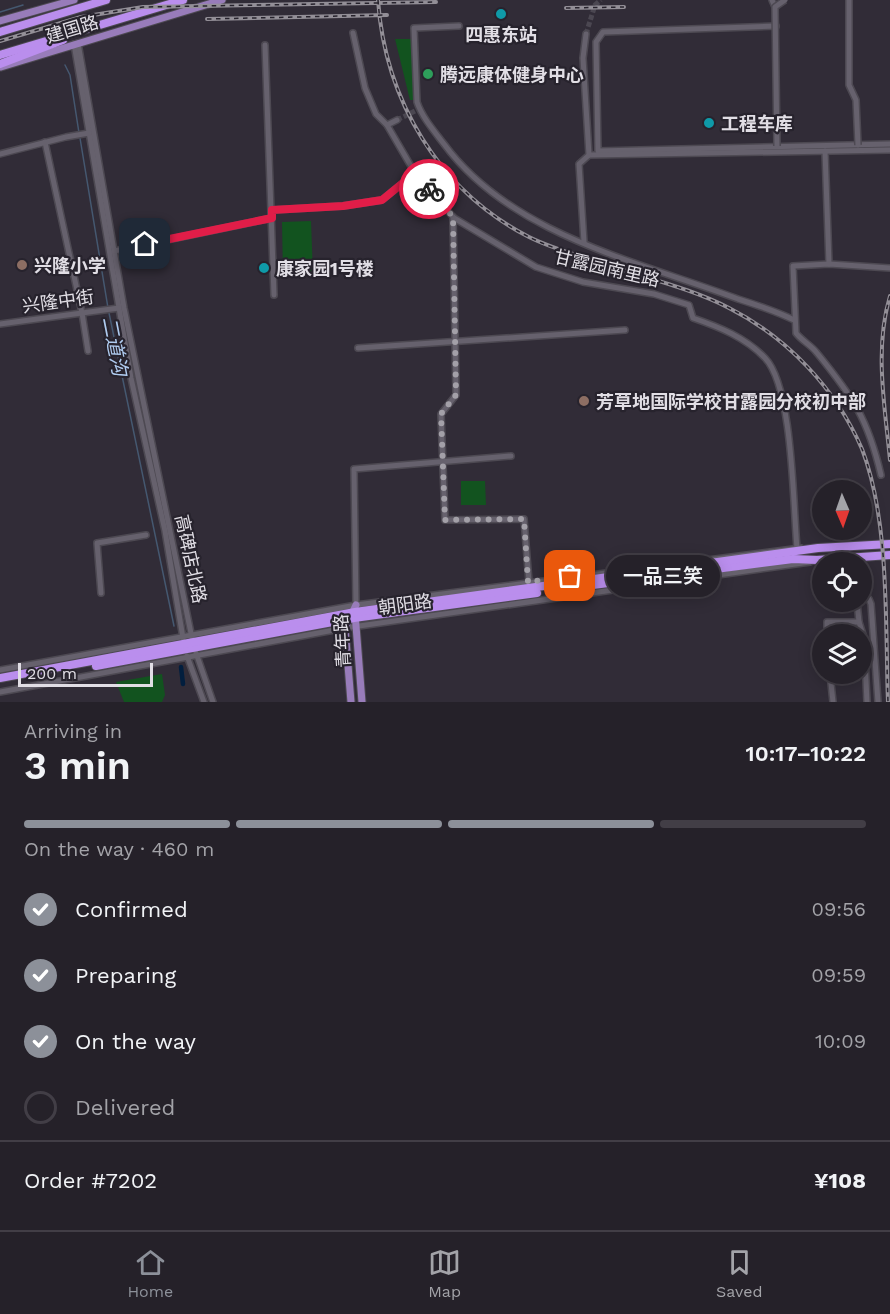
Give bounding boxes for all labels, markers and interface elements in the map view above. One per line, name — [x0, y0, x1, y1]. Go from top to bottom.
marker: 四惠东站 — [494, 7, 508, 21]
street label: 建国路 — [43, 11, 101, 47]
place label: 四惠东站 — [465, 24, 537, 45]
place label: 腾远康体健身中心 — [440, 64, 584, 85]
marker: 腾远康体健身中心 — [421, 67, 435, 81]
place label: 工程车库 — [721, 113, 793, 134]
marker: 工程车库 — [702, 116, 716, 130]
courier — [399, 159, 459, 219]
icon: bike — [413, 173, 446, 206]
pin — [119, 218, 170, 269]
icon: home — [128, 227, 161, 260]
street label: 甘露园南里路 — [552, 246, 662, 290]
place label: 兴隆小学 — [34, 255, 106, 276]
marker: 兴隆小学 — [15, 258, 29, 272]
place label: 康家园1号楼 — [276, 258, 374, 279]
marker: 康家园1号楼 — [257, 261, 271, 275]
street label: 兴隆中街 — [21, 286, 95, 316]
water label: 二道沟 — [97, 314, 133, 380]
place label: 芳草地国际学校甘露园分校初中部 — [596, 391, 866, 412]
marker: 芳草地国际学校甘露园分校初中部 — [577, 394, 591, 408]
north arrow — [812, 480, 872, 540]
map controls — [812, 480, 872, 684]
street label: 高碑店北路 — [171, 513, 211, 605]
pin — [544, 550, 595, 601]
button: locate — [812, 552, 872, 612]
callout: 一品三笑 — [606, 555, 720, 597]
icon: bag — [553, 559, 586, 592]
text: 一品三笑 — [623, 564, 703, 588]
street label: 朝阳路 — [377, 590, 433, 618]
street label: 青年路 — [330, 613, 354, 669]
button: layers — [812, 624, 872, 684]
scale bar — [18, 660, 153, 688]
text: 200 m — [27, 664, 77, 683]
text: Arriving in — [24, 719, 122, 743]
text: 10:17–10:22 — [745, 741, 866, 766]
text: 3 min — [24, 743, 131, 788]
text: On the way · 460 m — [24, 837, 214, 861]
icon: check — [24, 893, 57, 926]
text: Confirmed — [75, 897, 188, 922]
text: 09:56 — [812, 897, 866, 921]
icon: check — [24, 959, 57, 992]
text: Preparing — [75, 963, 176, 988]
text: 09:59 — [811, 963, 866, 987]
icon: check — [24, 1025, 57, 1058]
text: On the way — [75, 1029, 196, 1054]
text: 10:09 — [815, 1029, 866, 1053]
text: Delivered — [75, 1095, 175, 1120]
text: Order #7202 — [24, 1168, 157, 1193]
text: ¥108 — [814, 1168, 866, 1193]
tab: Home — [127, 1246, 173, 1301]
tab: Map — [428, 1246, 461, 1301]
tab: Saved — [716, 1246, 763, 1301]

